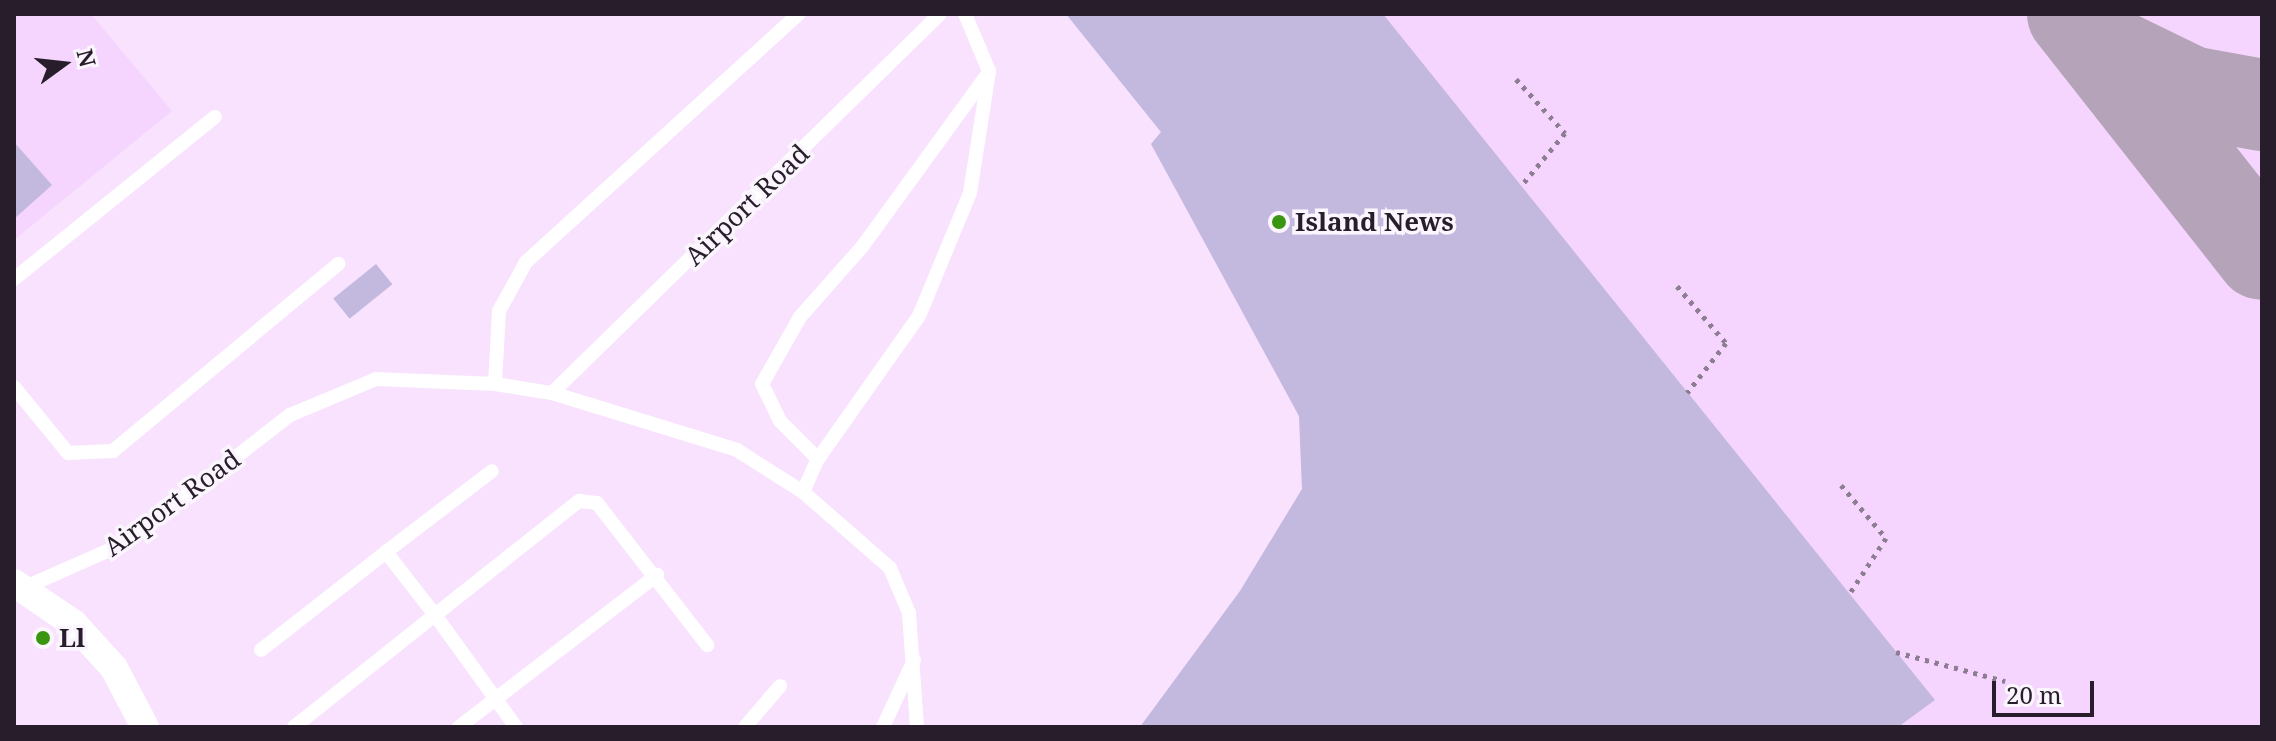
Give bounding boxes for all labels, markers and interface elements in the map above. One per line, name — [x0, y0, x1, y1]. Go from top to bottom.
north arrow — [24, 24, 104, 104]
text: N — [70, 46, 104, 70]
street label: Airport Road — [678, 138, 816, 272]
place label: Island News — [1295, 206, 1454, 238]
marker: Island News — [1270, 213, 1288, 231]
street label: Airport Road — [98, 443, 246, 563]
place label: Ll — [59, 622, 85, 654]
marker: Ll — [34, 629, 52, 647]
scale bar — [1996, 665, 2098, 715]
text: 20 m — [2006, 678, 2062, 711]

